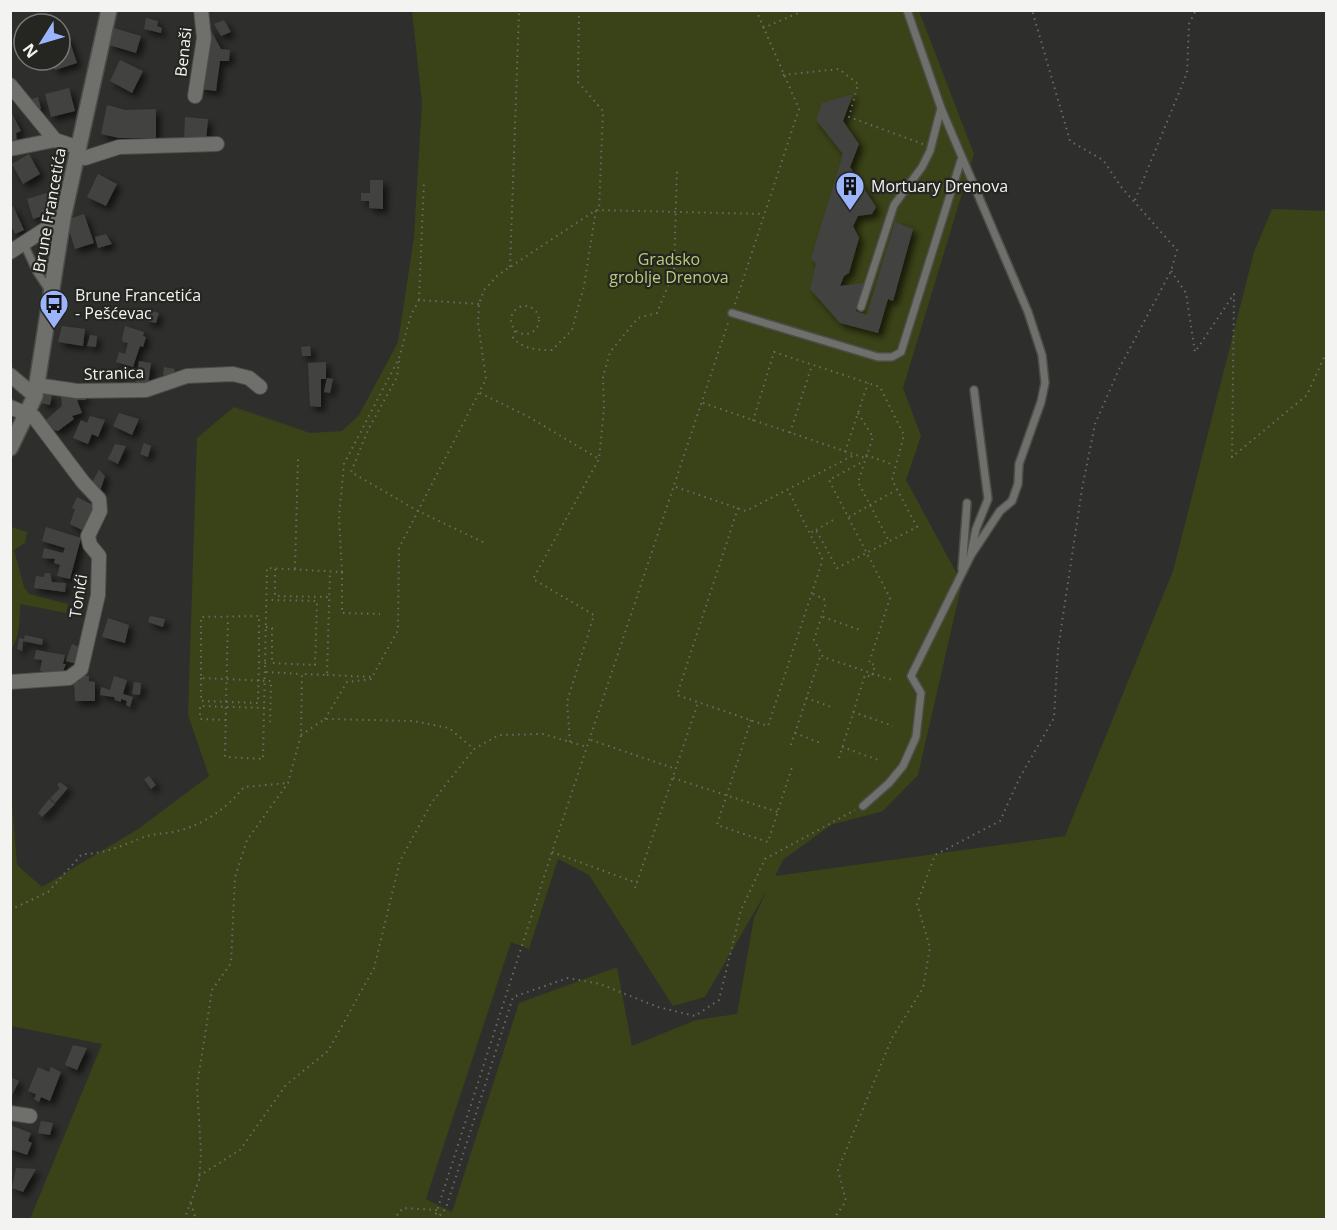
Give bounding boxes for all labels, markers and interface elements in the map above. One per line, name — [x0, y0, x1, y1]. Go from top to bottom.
north arrow — [12, 12, 72, 72]
street label: Benaši — [169, 26, 197, 78]
text: N — [17, 39, 43, 63]
street label: Brune Francetića — [27, 146, 71, 274]
building icon: Mortuary Drenova — [834, 170, 866, 212]
place label: Mortuary Drenova — [871, 175, 1008, 197]
park label: Gradsko groblje Drenova — [609, 248, 729, 288]
place label: Brune Francetića - Pešćevac — [75, 284, 201, 324]
bus stop icon: Brune Francetića - Pešćevac — [38, 288, 70, 330]
street label: Stranica — [83, 361, 145, 385]
street label: Tonići — [64, 573, 92, 619]

